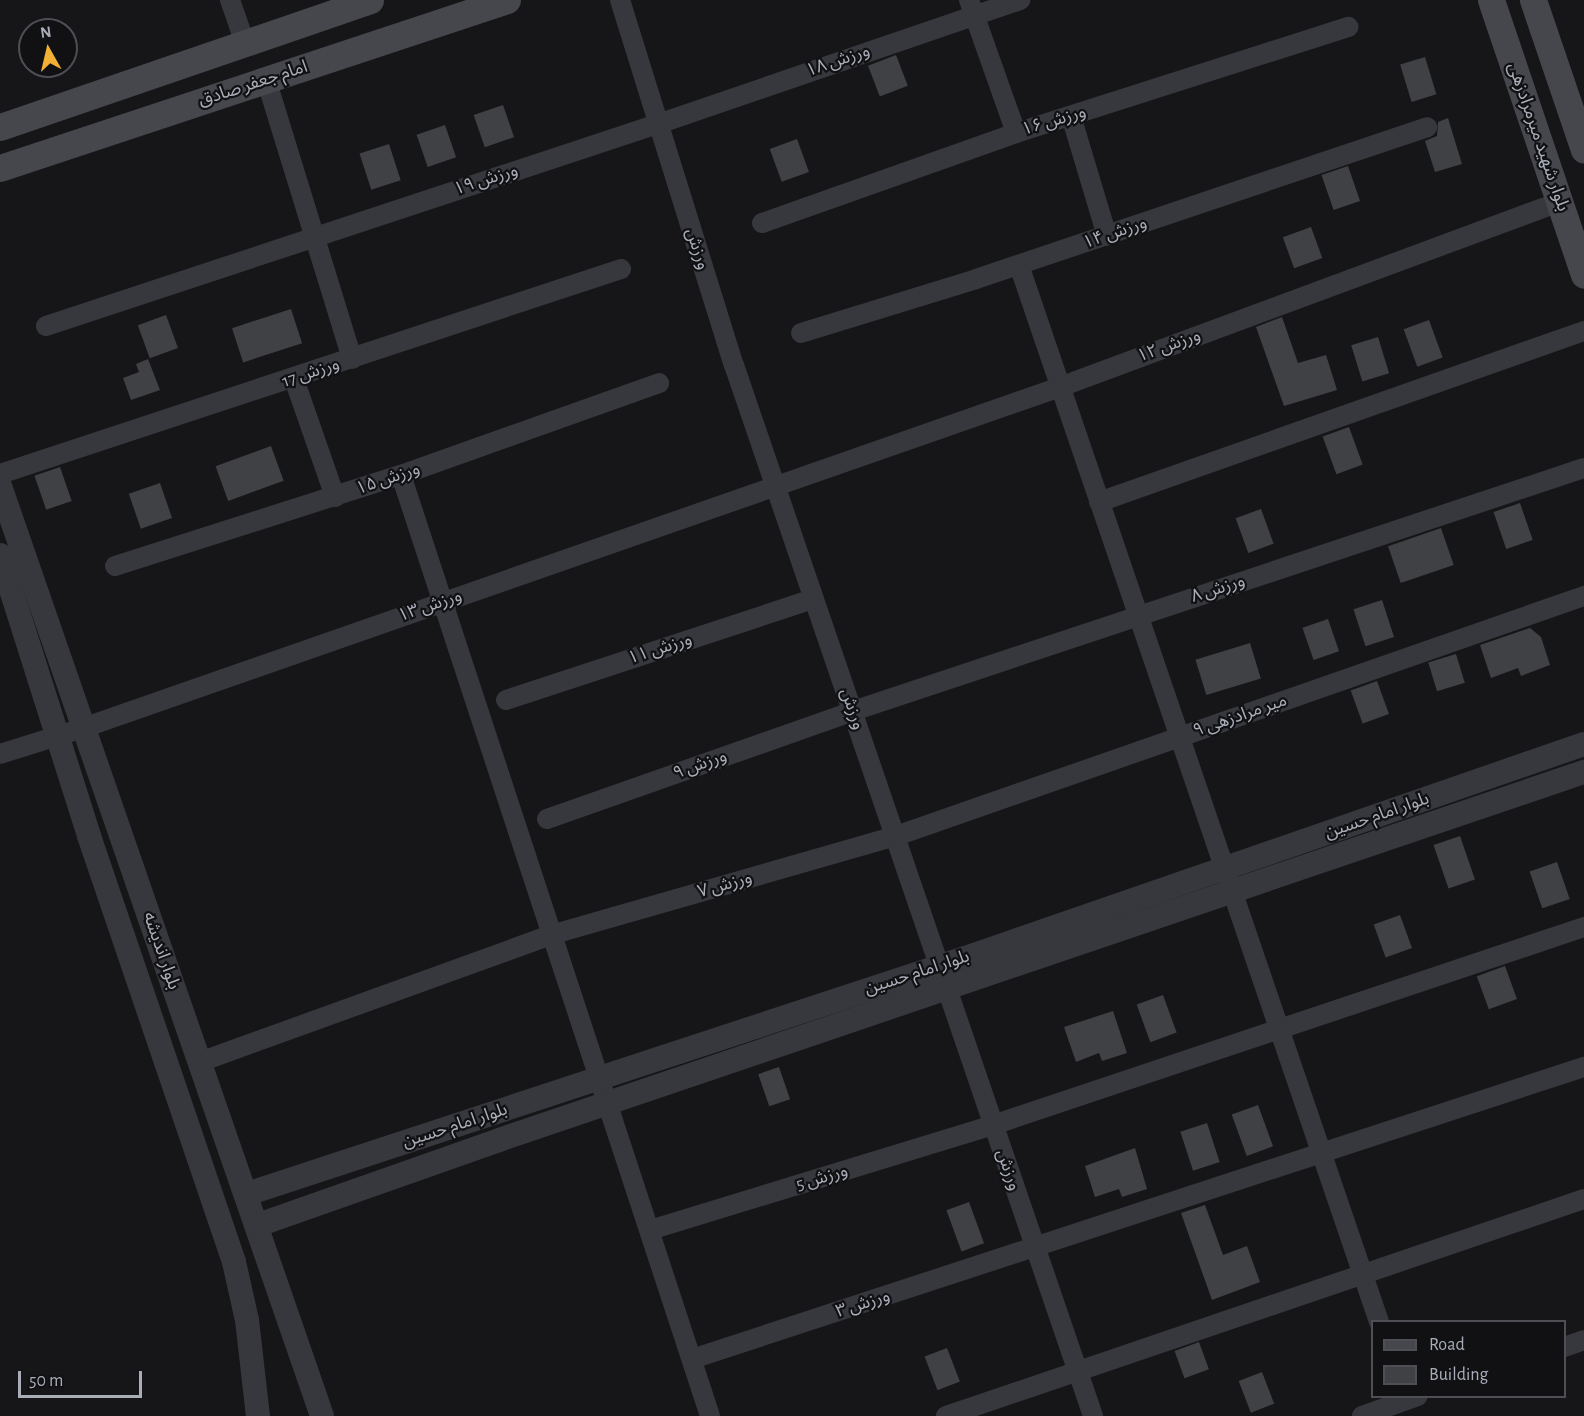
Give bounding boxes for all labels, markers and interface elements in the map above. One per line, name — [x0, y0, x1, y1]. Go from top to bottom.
north arrow — [18, 18, 78, 78]
text: N — [39, 23, 52, 41]
street label: ورزش ۱۸ — [803, 40, 873, 82]
street label: امام جعفر صادق — [196, 56, 310, 112]
street label: بلوار شهید میرمرادزهی — [1502, 60, 1574, 214]
street label: ورزش ۱۶ — [1019, 101, 1089, 141]
street label: ورزش ۱۹ — [451, 160, 521, 200]
street label: ورزش ۱۴ — [1080, 212, 1150, 254]
street label: ورزش — [680, 225, 714, 273]
street label: ورزش ۱۲ — [1134, 325, 1204, 367]
street label: ورزش 17 — [280, 353, 342, 393]
street label: ورزش ۱۵ — [353, 458, 423, 500]
street label: ورزش ۸ — [1188, 570, 1248, 608]
street label: ورزش ۱۳ — [395, 585, 465, 627]
street label: ورزش ۱۱ — [625, 629, 695, 669]
street label: ورزش — [835, 685, 869, 733]
street label: میر مرادزهی ۹ — [1190, 690, 1290, 742]
street label: ورزش ۹ — [670, 745, 730, 785]
street label: بلوار امام حسین — [1322, 788, 1432, 844]
street label: ورزش ۷ — [695, 867, 755, 903]
street label: بلوار اندیشه — [138, 909, 184, 993]
street label: بلوار امام حسین — [862, 946, 972, 1000]
street label: بلوار امام حسین — [400, 1099, 510, 1153]
street label: ورزش — [991, 1146, 1025, 1194]
street label: ورزش 5 — [794, 1160, 850, 1196]
street label: ورزش ۳ — [833, 1285, 893, 1323]
legend — [1371, 1320, 1566, 1398]
text: Road — [1429, 1336, 1465, 1354]
scale bar — [21, 1359, 146, 1397]
text: Building — [1429, 1366, 1488, 1384]
text: 50 m — [29, 1372, 63, 1390]

